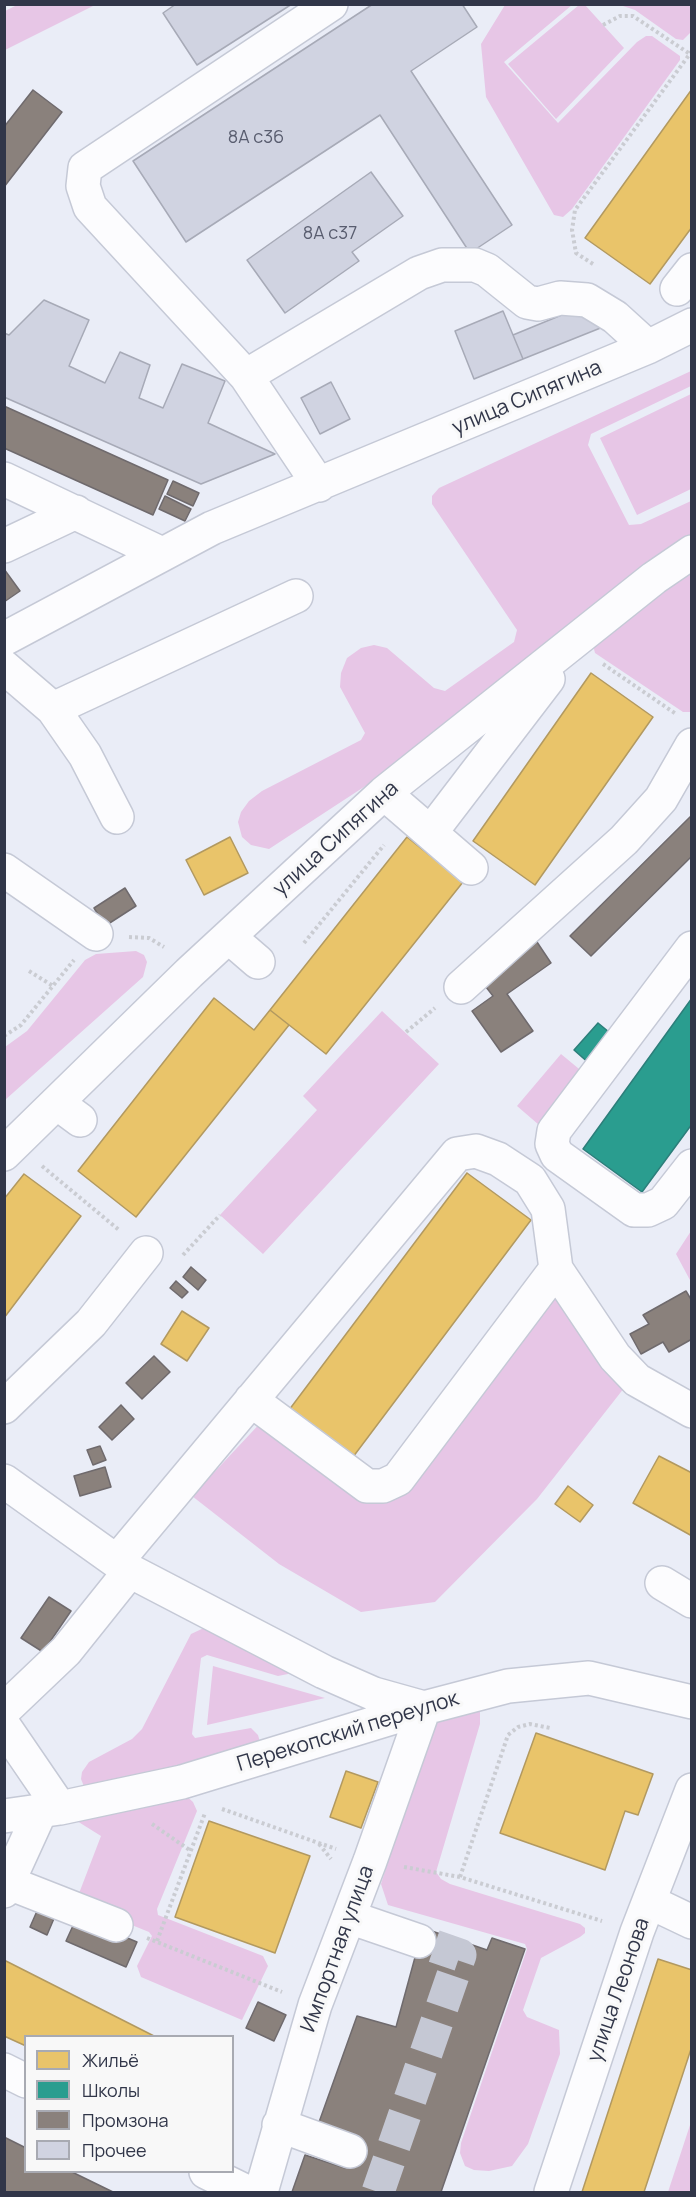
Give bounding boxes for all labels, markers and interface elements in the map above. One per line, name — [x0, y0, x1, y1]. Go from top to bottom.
house number: 8А с36 — [228, 127, 284, 149]
house number: 8А с37 — [303, 223, 357, 245]
street label: улица Сипягина — [449, 355, 605, 441]
street label: улица Сипягина — [268, 776, 404, 902]
street label: Перекопский переулок — [234, 1686, 462, 1778]
street label: Импортная улица — [296, 1862, 380, 2036]
street label: улица Леонова — [583, 1915, 655, 2065]
legend — [24, 2035, 234, 2173]
text: Жильё — [82, 2048, 139, 2072]
text: Школы — [82, 2078, 140, 2102]
text: Промзона — [82, 2108, 169, 2132]
text: Прочее — [82, 2138, 147, 2162]

